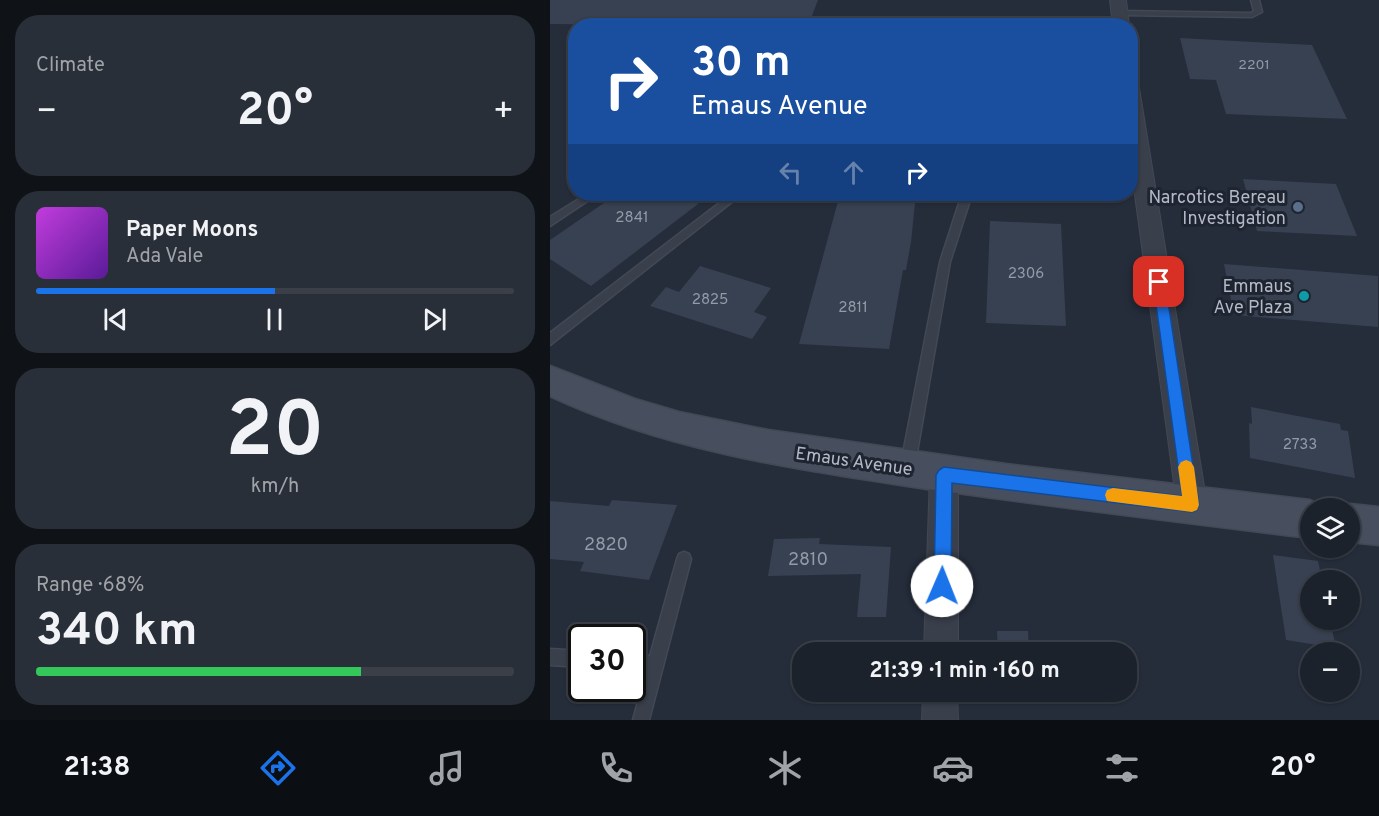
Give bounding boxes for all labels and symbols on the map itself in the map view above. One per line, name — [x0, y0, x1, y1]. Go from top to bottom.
house number: 2201 — [1238, 57, 1270, 74]
place label: Narcotics Bereau Investigation — [1148, 187, 1286, 231]
marker: Narcotics Bereau Investigation — [1291, 200, 1305, 214]
house number: 2841 — [615, 209, 649, 228]
pin — [1133, 256, 1184, 307]
house number: 2306 — [1008, 265, 1044, 284]
place label: Emmaus Ave Plaza — [1214, 276, 1292, 320]
marker: Emmaus Ave Plaza — [1297, 289, 1311, 303]
house number: 2825 — [692, 291, 728, 310]
house number: 2811 — [838, 299, 868, 318]
house number: 2733 — [1283, 436, 1317, 455]
street label: Emaus Avenue — [794, 443, 914, 482]
house number: 2820 — [584, 534, 628, 557]
house number: 2810 — [788, 549, 828, 572]
position arrow — [910, 554, 974, 618]
speed limit sign: 30 — [568, 624, 646, 702]

